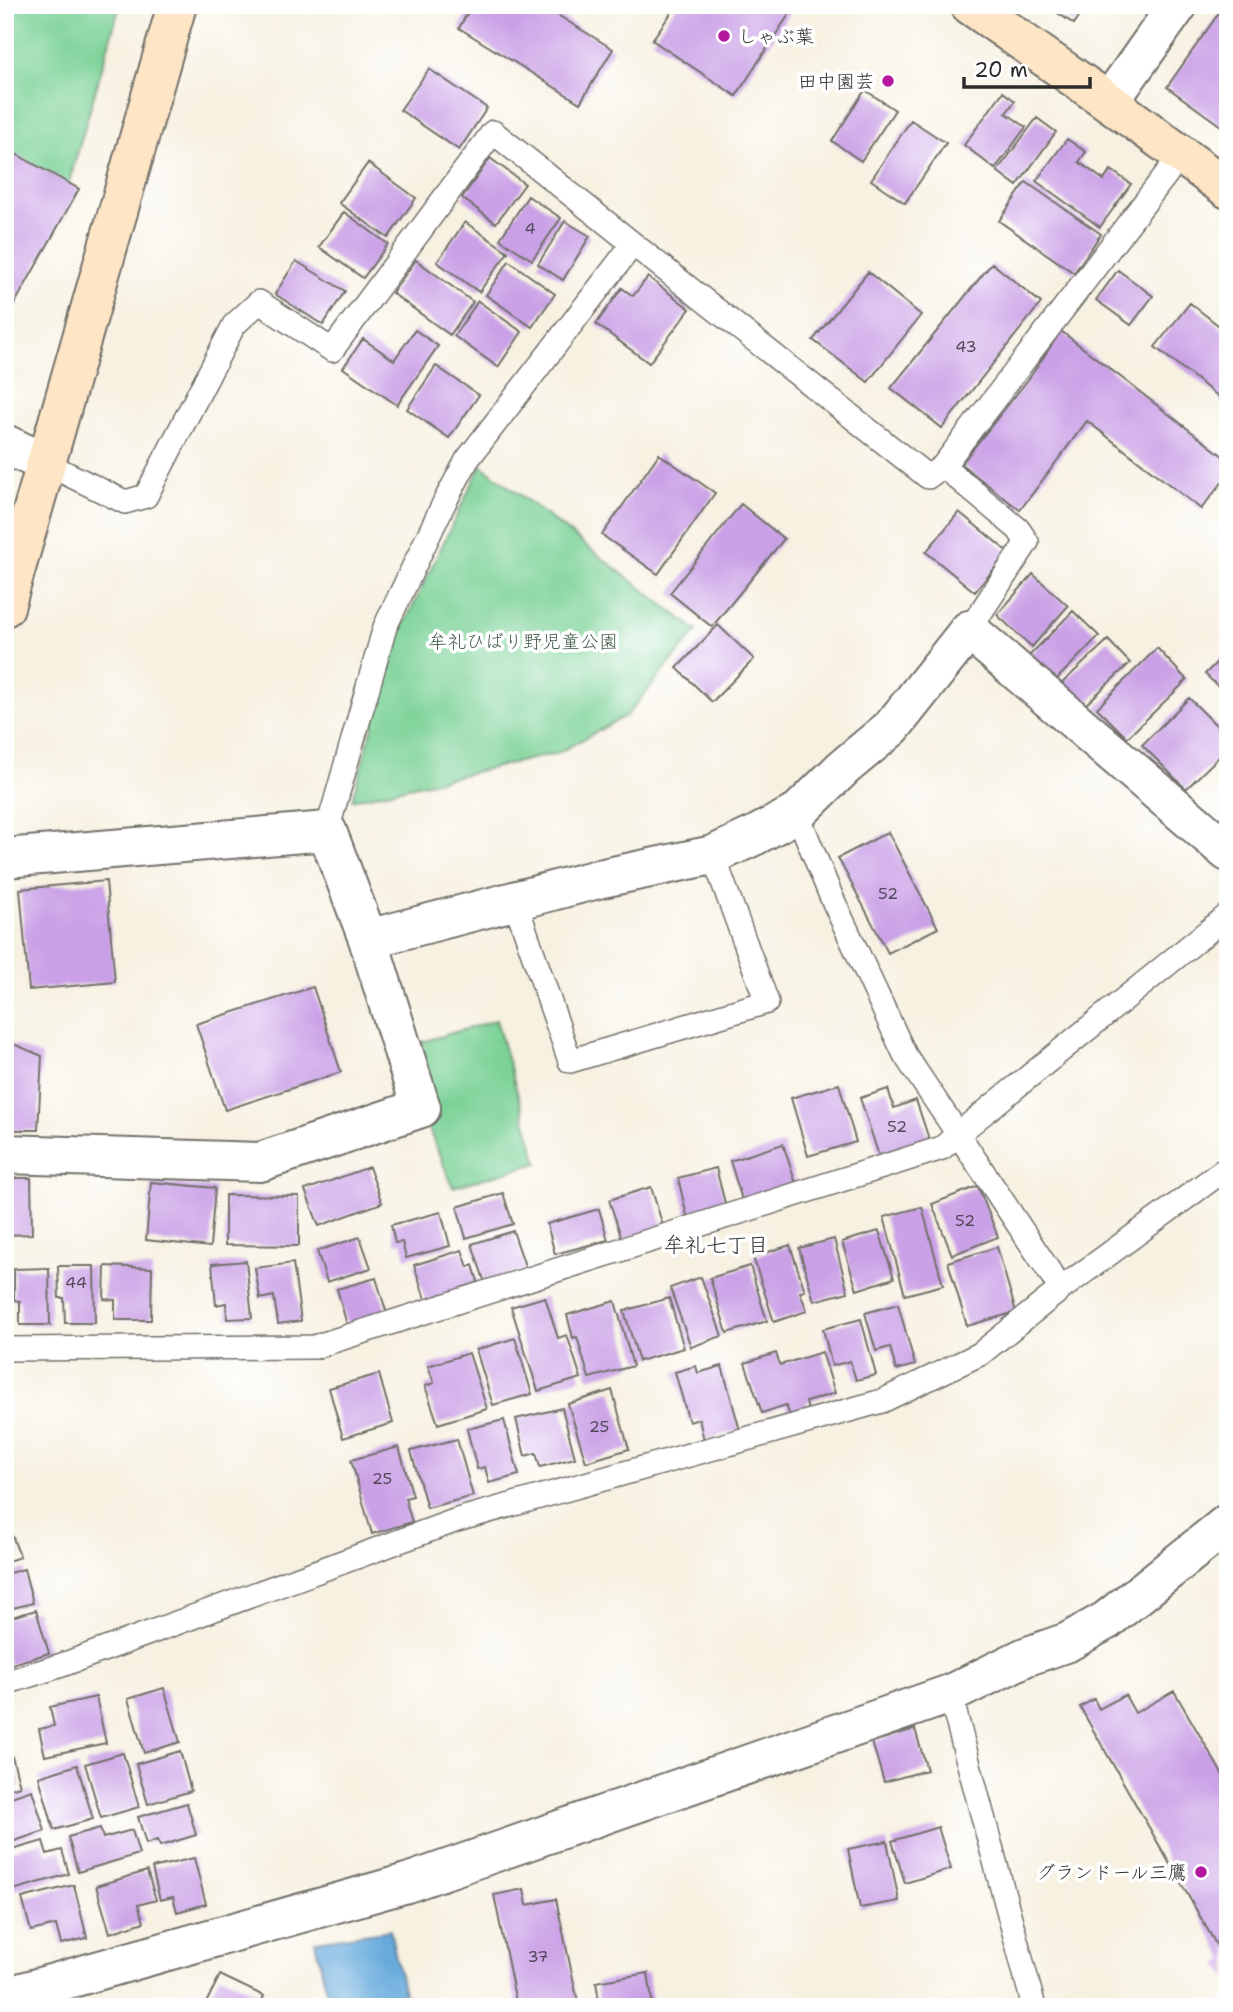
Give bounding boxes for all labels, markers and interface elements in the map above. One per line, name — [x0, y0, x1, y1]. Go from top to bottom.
place label: しゃぶ葉 — [738, 24, 814, 49]
marker: しゃぶ葉 — [716, 28, 732, 44]
scale bar — [964, 46, 1090, 90]
text: 20 m — [974, 56, 1028, 84]
place label: 田中園芸 — [798, 69, 874, 94]
marker: 田中園芸 — [880, 73, 896, 89]
house number: 4 — [524, 218, 536, 239]
house number: 43 — [955, 336, 977, 357]
park label: 牟礼ひばり野児童公園 — [428, 629, 618, 654]
house number: 52 — [878, 883, 898, 904]
house number: 52 — [887, 1116, 907, 1137]
house number: 52 — [955, 1210, 975, 1231]
district label: 牟礼七丁目 — [664, 1231, 769, 1259]
house number: 44 — [65, 1272, 87, 1293]
house number: 25 — [589, 1416, 609, 1437]
house number: 25 — [372, 1468, 392, 1489]
place label: グランドール三鷹 — [1036, 1860, 1187, 1885]
marker: グランドール三鷹 — [1193, 1864, 1209, 1880]
house number: 37 — [527, 1946, 549, 1967]

